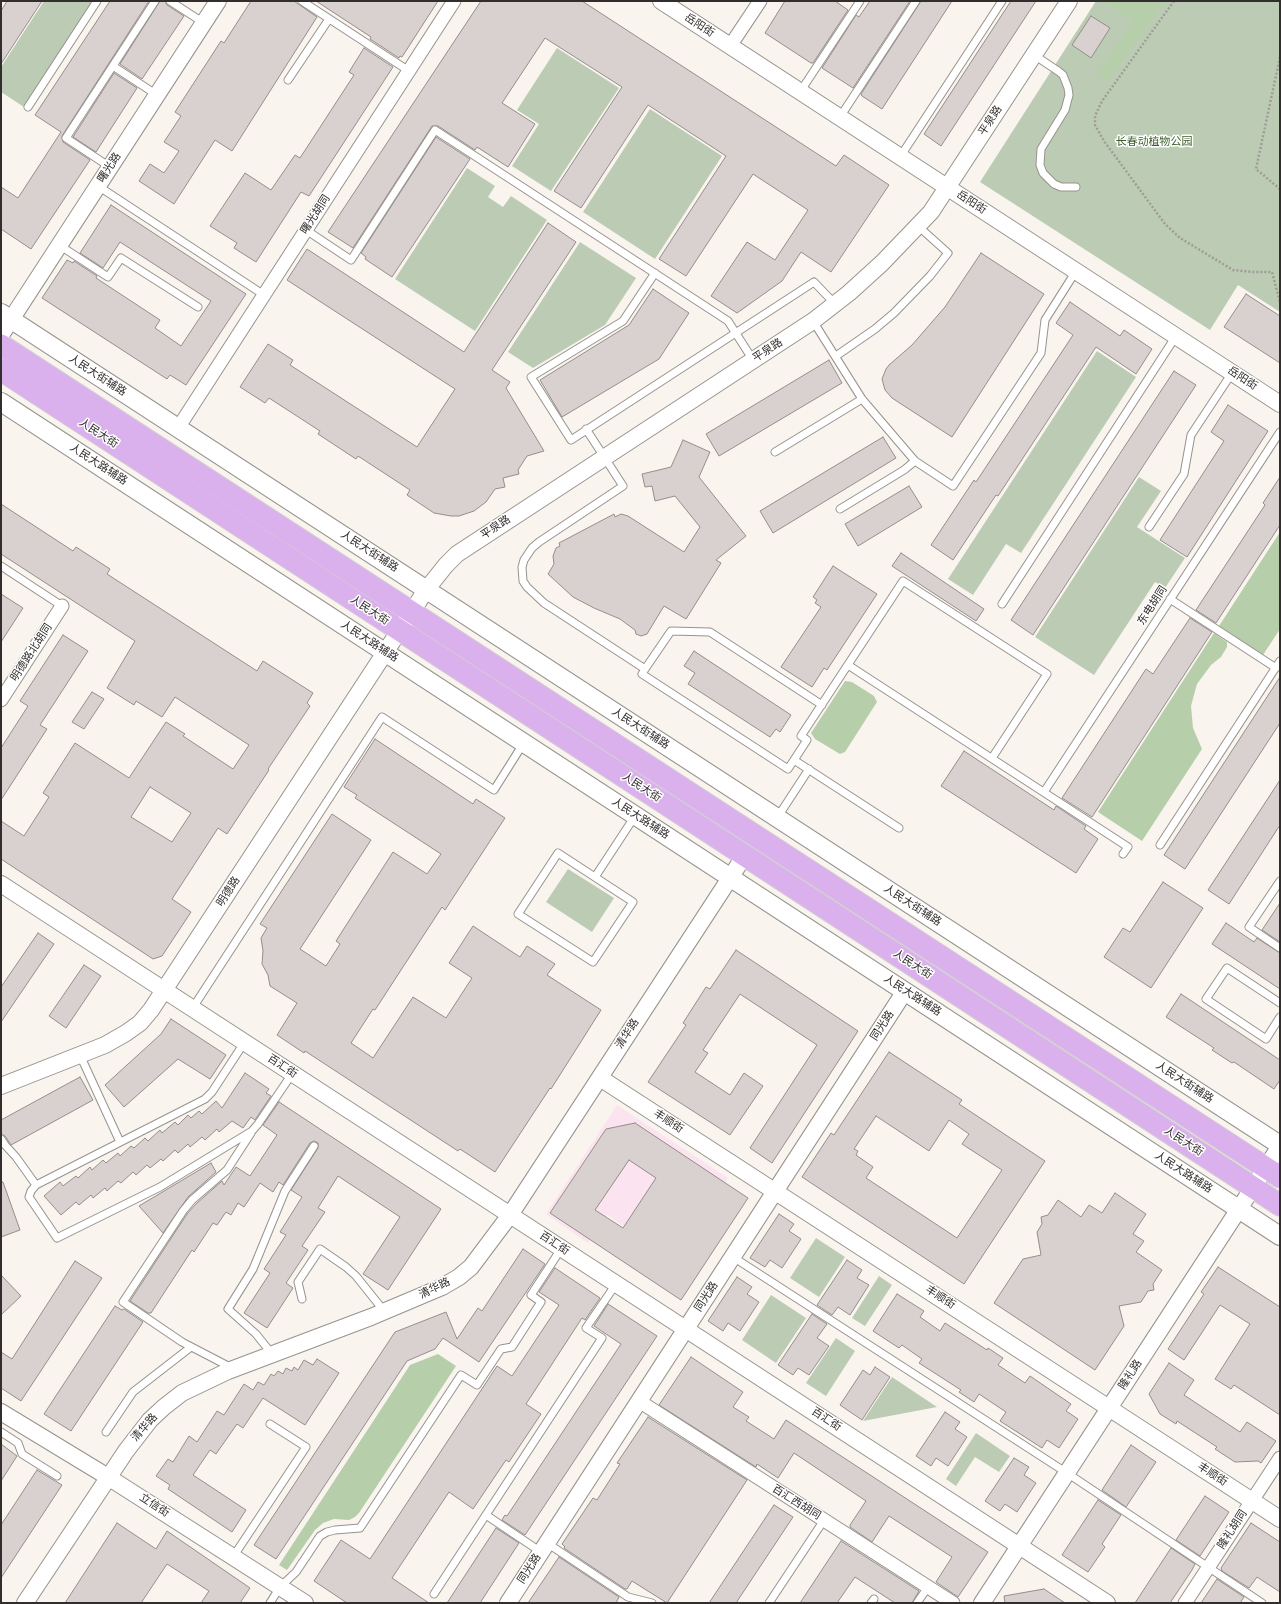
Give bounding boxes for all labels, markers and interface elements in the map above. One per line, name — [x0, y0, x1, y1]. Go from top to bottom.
street label: 岳阳街 — [682, 11, 716, 41]
street label: 平泉路 — [976, 104, 1006, 138]
park label: 长春动植物公园 — [1116, 136, 1192, 150]
street label: 曙光路 — [95, 151, 125, 185]
street label: 岳阳街 — [954, 188, 988, 218]
street label: 曙光胡同 — [298, 193, 334, 237]
street label: 平泉路 — [751, 336, 785, 366]
street label: 人民大街辅路 — [66, 352, 128, 400]
street label: 岳阳街 — [1225, 364, 1259, 394]
street label: 人民大街 — [76, 416, 120, 452]
street label: 人民大路辅路 — [67, 441, 129, 489]
street label: 平泉路 — [479, 513, 513, 543]
street label: 人民大街辅路 — [338, 528, 400, 576]
street label: 东电胡同 — [1135, 584, 1171, 628]
street label: 人民大街 — [347, 593, 391, 629]
street label: 人民大路辅路 — [338, 618, 400, 666]
street label: 明德路北胡同 — [8, 622, 56, 684]
street label: 人民大街辅路 — [609, 705, 671, 753]
street label: 人民大街 — [619, 770, 663, 806]
street label: 人民大路辅路 — [609, 795, 671, 843]
street label: 明德路 — [214, 875, 244, 909]
street label: 人民大街辅路 — [881, 882, 943, 930]
street label: 人民大街 — [890, 947, 934, 983]
street label: 人民大路辅路 — [881, 972, 943, 1020]
street label: 同光路 — [868, 1009, 898, 1043]
street label: 清华路 — [613, 1017, 643, 1051]
street label: 百汇街 — [265, 1052, 299, 1082]
street label: 人民大街辅路 — [1153, 1059, 1215, 1107]
street label: 丰顺街 — [651, 1107, 685, 1137]
street label: 人民大街 — [1161, 1124, 1205, 1160]
street label: 人民大路辅路 — [1152, 1149, 1214, 1197]
street label: 百汇街 — [537, 1229, 571, 1259]
street label: 清华路 — [417, 1276, 453, 1302]
street label: 同光路 — [692, 1280, 722, 1314]
street label: 丰顺街 — [923, 1283, 957, 1313]
street label: 隆礼路 — [1116, 1358, 1146, 1392]
street label: 百汇街 — [809, 1405, 843, 1435]
street label: 清华路 — [129, 1411, 161, 1445]
street label: 丰顺街 — [1195, 1460, 1229, 1490]
street label: 百汇西胡同 — [769, 1483, 823, 1523]
street label: 立信街 — [137, 1491, 171, 1521]
street label: 隆礼胡同 — [1215, 1508, 1251, 1552]
street label: 同光路 — [515, 1552, 545, 1586]

